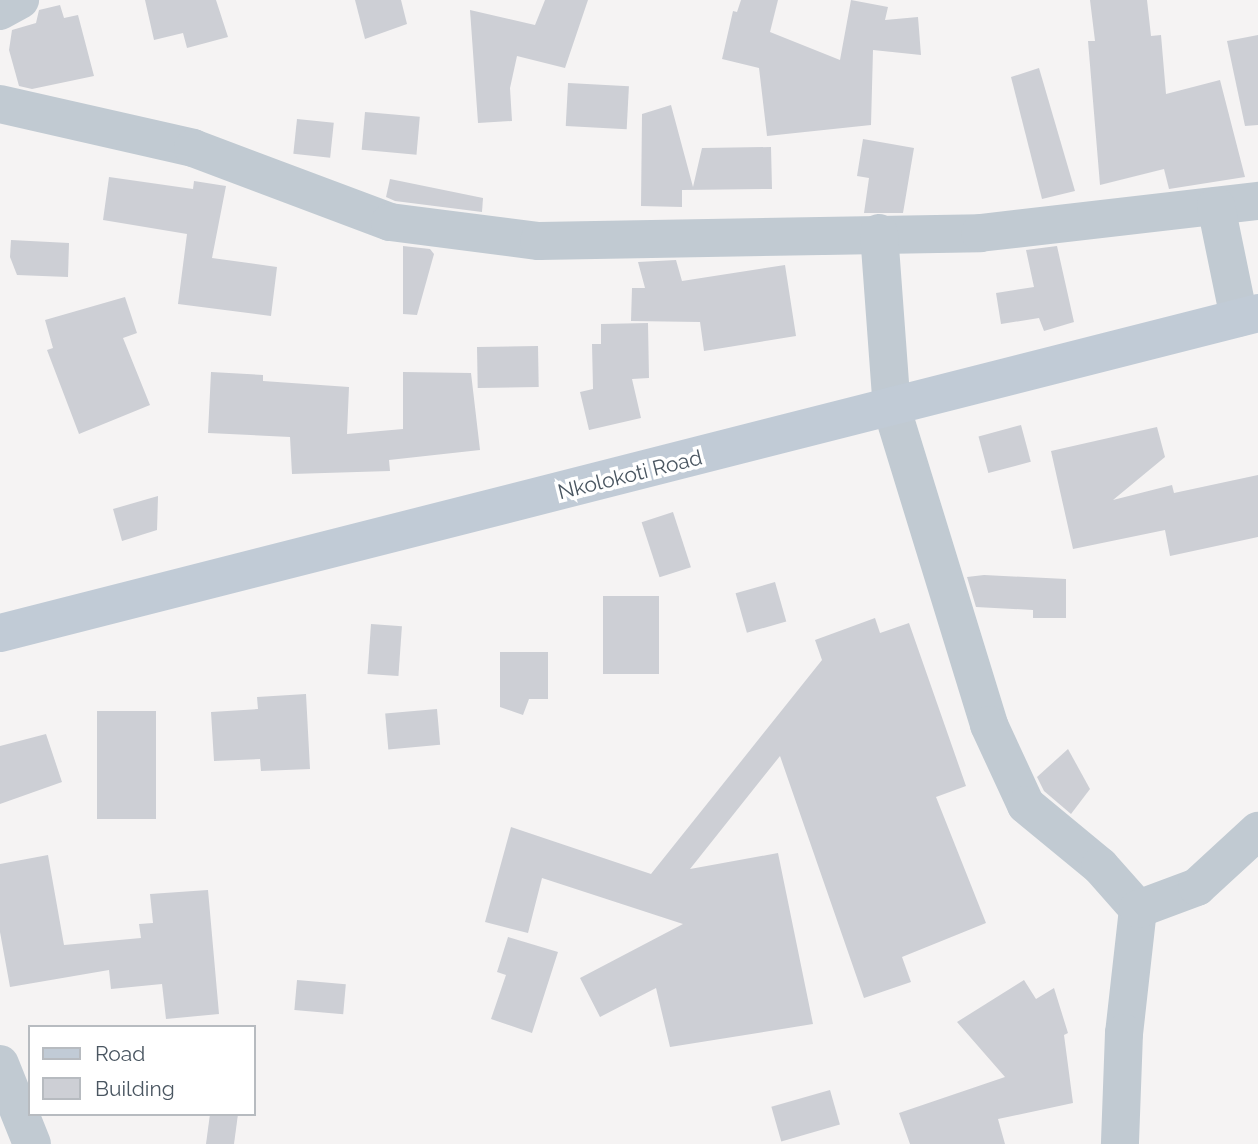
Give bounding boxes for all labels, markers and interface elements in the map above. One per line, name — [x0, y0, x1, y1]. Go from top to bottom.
street label: Nkolokoti Road — [555, 445, 705, 505]
legend — [28, 1025, 256, 1116]
text: Road — [95, 1041, 145, 1066]
text: Building — [95, 1076, 175, 1101]

